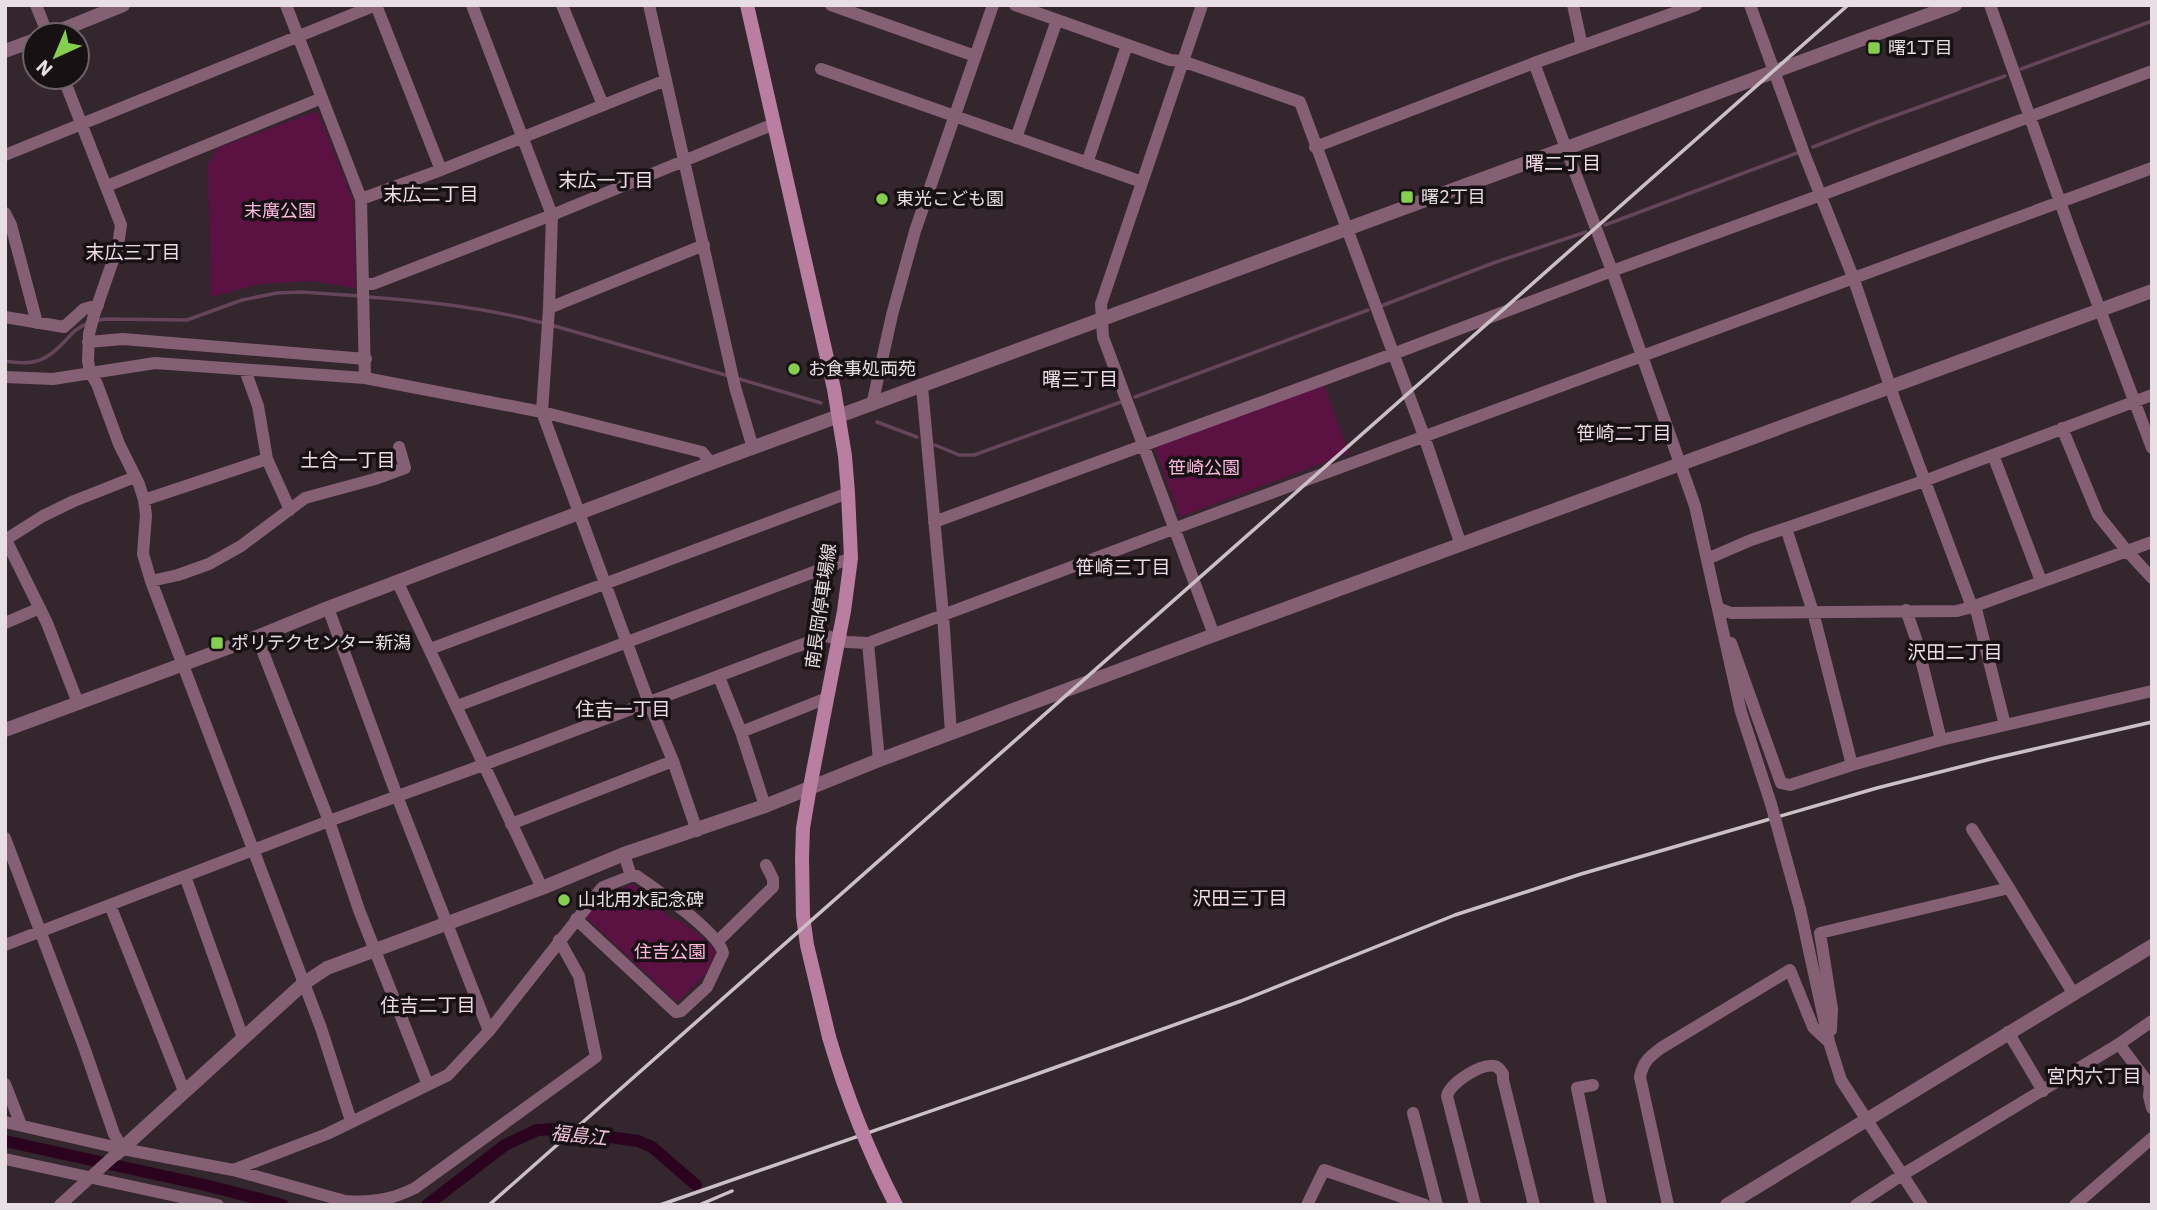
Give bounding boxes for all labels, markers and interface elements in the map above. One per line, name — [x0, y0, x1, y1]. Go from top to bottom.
north arrow — [21, 21, 91, 91]
place label: 曙1丁目 — [1888, 36, 1953, 59]
marker: 曙1丁目 — [1866, 40, 1882, 56]
text: N — [31, 55, 57, 82]
district label: 曙二丁目 — [1525, 151, 1601, 175]
district label: 末広一丁目 — [558, 168, 654, 192]
district label: 末広二丁目 — [383, 182, 479, 206]
place label: 曙2丁目 — [1421, 185, 1486, 208]
place label: 東光こども園 — [896, 187, 1004, 210]
marker: 曙2丁目 — [1399, 189, 1415, 205]
marker: 東光こども園 — [874, 191, 890, 207]
park label: 末廣公園 — [244, 199, 316, 222]
district label: 末広三丁目 — [85, 240, 181, 264]
place label: お食事処両苑 — [808, 357, 916, 380]
marker: お食事処両苑 — [786, 361, 802, 377]
district label: 曙三丁目 — [1042, 367, 1118, 391]
district label: 笹崎二丁目 — [1576, 421, 1672, 445]
district label: 土合一丁目 — [300, 448, 396, 472]
park label: 笹崎公園 — [1168, 456, 1240, 479]
street label: 南長岡停車場線 — [800, 542, 841, 670]
district label: 笹崎三丁目 — [1075, 555, 1171, 579]
place label: ポリテクセンター新潟 — [231, 631, 411, 654]
marker: ポリテクセンター新潟 — [209, 635, 225, 651]
district label: 沢田二丁目 — [1907, 640, 2003, 664]
district label: 住吉一丁目 — [575, 697, 671, 721]
district label: 沢田三丁目 — [1192, 886, 1288, 910]
place label: 山北用水記念碑 — [578, 888, 704, 911]
marker: 山北用水記念碑 — [556, 892, 572, 908]
park label: 住吉公園 — [634, 940, 706, 963]
district label: 住吉二丁目 — [380, 993, 476, 1017]
district label: 宮内六丁目 — [2046, 1064, 2142, 1088]
water label: 福島江 — [549, 1120, 611, 1150]

